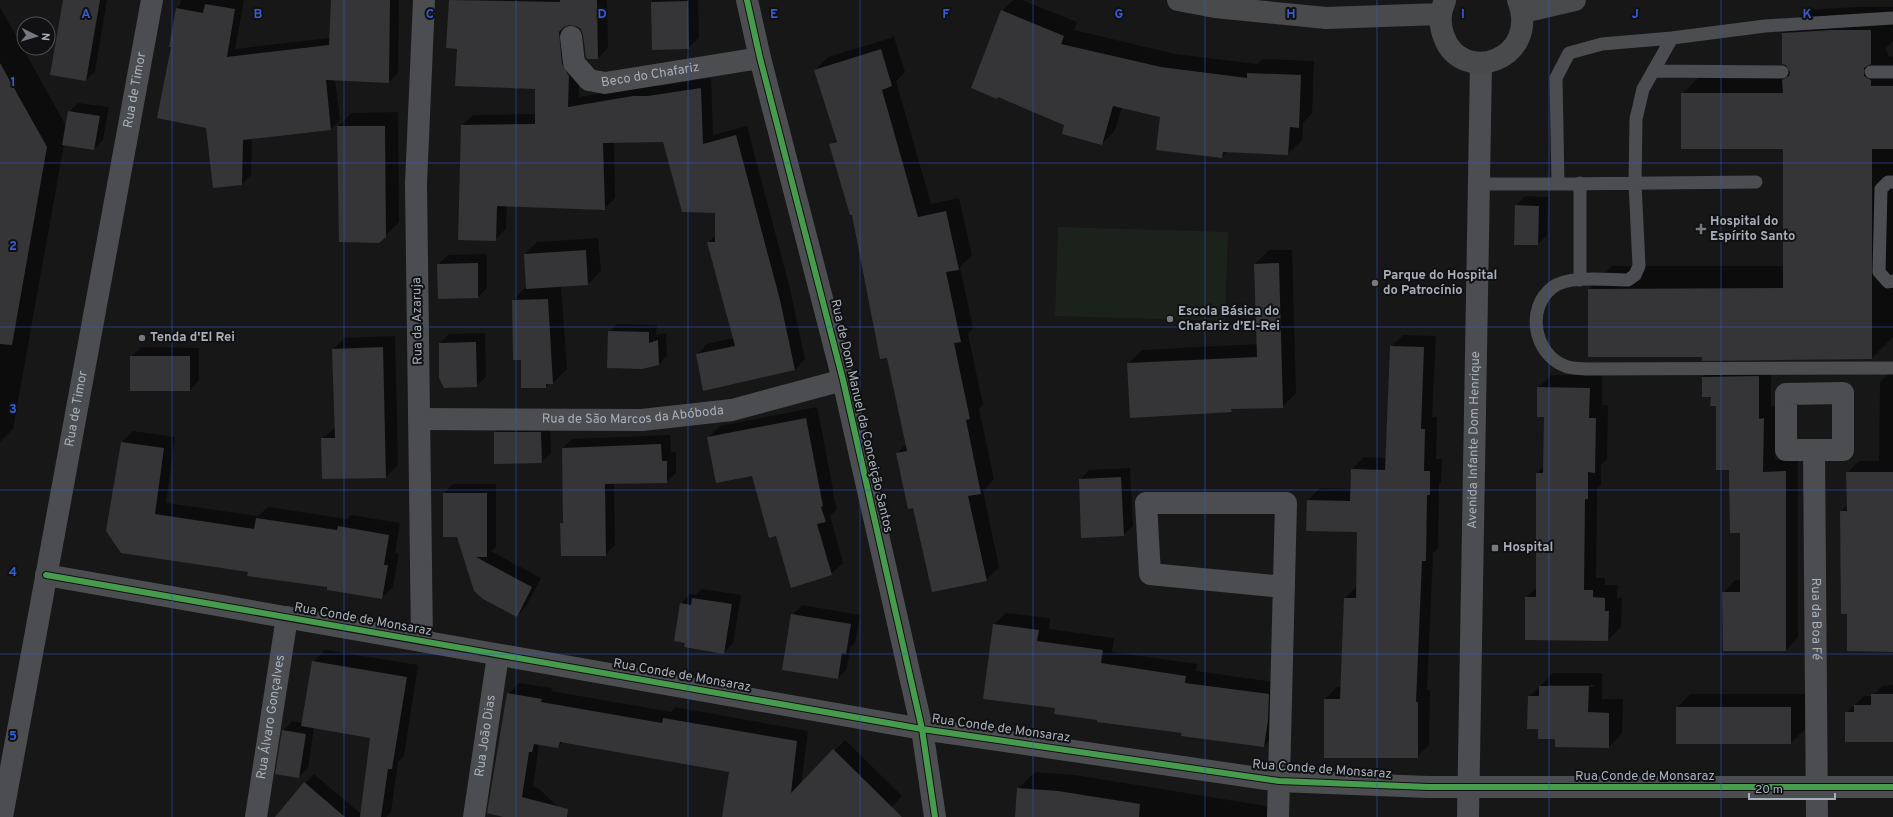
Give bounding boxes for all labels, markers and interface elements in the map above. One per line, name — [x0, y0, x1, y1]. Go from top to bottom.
text: A — [81, 7, 91, 23]
text: B — [254, 7, 263, 23]
text: C — [426, 7, 434, 23]
text: D — [597, 7, 607, 23]
text: E — [770, 7, 778, 23]
text: F — [942, 7, 950, 23]
text: G — [1115, 7, 1124, 23]
text: H — [1286, 7, 1296, 23]
text: I — [1461, 7, 1465, 23]
text: J — [1631, 7, 1639, 23]
text: K — [1802, 7, 1812, 23]
north arrow — [16, 16, 56, 56]
text: N — [38, 32, 52, 41]
street label: Rua de Timor — [121, 51, 150, 129]
street label: Beco do Chafariz — [600, 60, 701, 92]
text: 1 — [10, 75, 16, 91]
place label: Hospital do Espírito Santo — [1710, 214, 1795, 245]
marker: Hospital do Espírito Santo — [1695, 223, 1707, 235]
text: 2 — [9, 239, 17, 255]
place label: Parque do Hospital do Patrocínio — [1383, 268, 1497, 299]
street label: Rua da Azaruja — [409, 277, 427, 365]
marker: Parque do Hospital do Patrocínio — [1370, 278, 1380, 288]
street label: Rua de Dom Manuel da Conceição Santos — [826, 298, 896, 534]
place label: Escola Básica do Chafariz d’El-Rei — [1178, 304, 1280, 335]
marker: Escola Básica do Chafariz d’El-Rei — [1165, 314, 1175, 324]
place label: Tenda d'El Rei — [150, 330, 235, 346]
marker: Tenda d'El Rei — [137, 333, 147, 343]
street label: Avenida Infante Dom Henrique — [1465, 351, 1484, 529]
street label: Rua de Timor — [62, 369, 92, 448]
text: 3 — [9, 402, 17, 418]
street label: Rua de São Marcos da Abóboda — [542, 403, 725, 428]
place label: Hospital — [1503, 540, 1553, 556]
marker: Hospital — [1490, 543, 1500, 553]
text: 4 — [9, 565, 17, 581]
street label: Rua da Boa Fé — [1807, 578, 1824, 660]
street label: Rua Conde de Monsaraz — [293, 600, 433, 640]
street label: Rua Álvaro Gonçalves — [254, 654, 289, 781]
street label: Rua Conde de Monsaraz — [612, 656, 752, 696]
street label: Rua João Dias — [472, 694, 500, 778]
street label: Rua Conde de Monsaraz — [931, 711, 1071, 747]
text: 5 — [9, 729, 17, 745]
street label: Rua Conde de Monsaraz — [1252, 757, 1392, 783]
street label: Rua Conde de Monsaraz — [1575, 769, 1715, 785]
scale bar — [1749, 775, 1835, 801]
text: 20 m — [1755, 782, 1783, 798]

